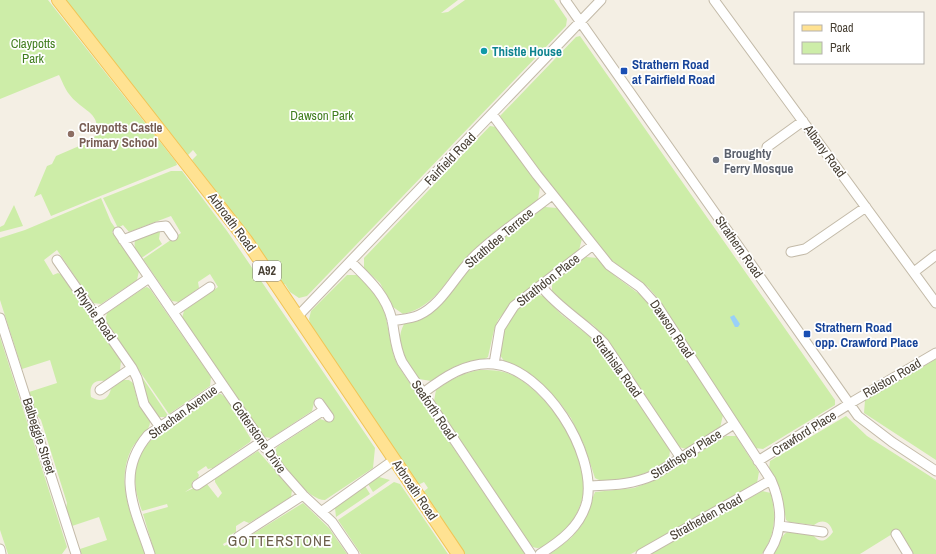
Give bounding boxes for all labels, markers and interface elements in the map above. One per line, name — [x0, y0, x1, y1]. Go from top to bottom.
legend — [794, 12, 924, 64]
text: Road — [830, 20, 854, 36]
park label: Claypotts Park — [11, 35, 55, 67]
text: Park — [830, 40, 850, 56]
place label: Thistle House — [492, 43, 562, 60]
marker: Thistle House — [479, 46, 489, 56]
place label: Strathern Road at Fairfield Road — [632, 56, 715, 88]
marker: Strathern Road at Fairfield Road — [619, 66, 629, 76]
park label: Dawson Park — [290, 107, 354, 124]
place label: Claypotts Castle Primary School — [79, 119, 163, 151]
street label: Albany Road — [800, 121, 850, 181]
marker: Claypotts Castle Primary School — [66, 129, 76, 139]
street label: Fairfield Road — [421, 129, 479, 189]
place label: Broughty Ferry Mosque — [724, 145, 793, 177]
marker: Broughty Ferry Mosque — [711, 155, 721, 165]
street label: Arbroath Road — [204, 188, 260, 255]
street label: Strathdee Terrace — [461, 204, 537, 272]
street label: Strathern Road — [711, 213, 767, 282]
street label: Strathdon Place — [513, 250, 583, 310]
road number: A92 — [253, 261, 281, 281]
street label: Rhynie Road — [70, 284, 120, 344]
street label: Dawson Road — [646, 296, 698, 362]
place label: Strathern Road opp. Crawford Place — [815, 319, 918, 351]
marker: Strathern Road opp. Crawford Place — [802, 329, 812, 339]
street label: Strathisla Road — [589, 331, 646, 401]
street label: Ralston Road — [860, 354, 924, 402]
street label: Seaforth Road — [408, 377, 460, 443]
street label: Strachan Avenue — [145, 381, 221, 443]
street label: Balbeggie Street — [19, 396, 59, 476]
street label: Gotterstone Drive — [228, 398, 290, 476]
street label: Crawford Place — [769, 406, 839, 460]
street label: Strathspey Place — [647, 425, 725, 483]
street label: Arbroath Road — [388, 456, 441, 524]
street label: Stratheden Road — [667, 490, 745, 544]
district label: GOTTERSTONE — [228, 530, 332, 551]

